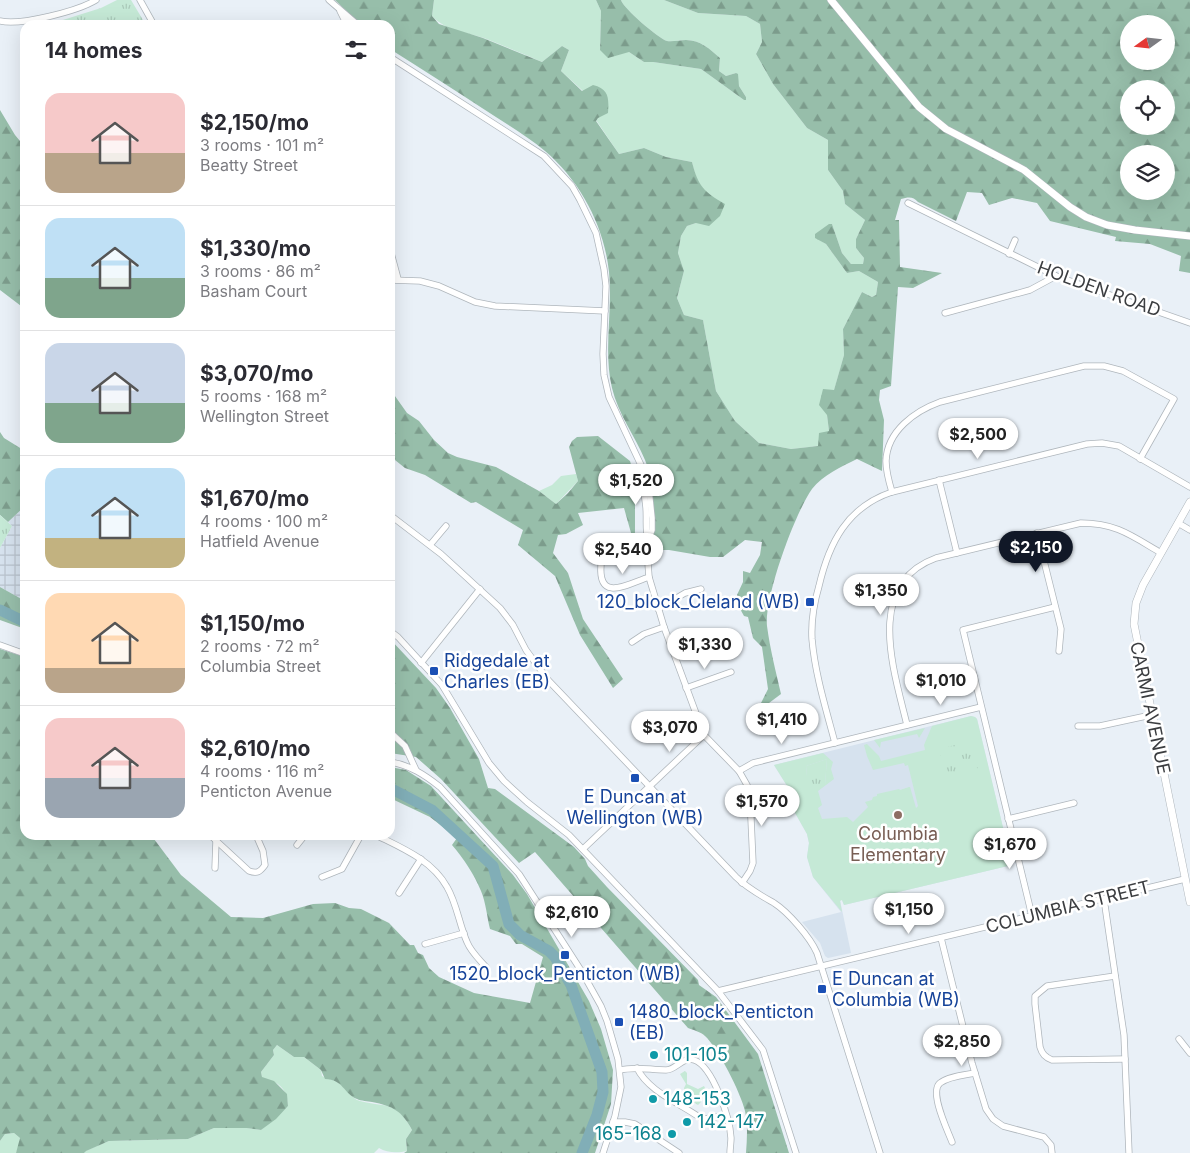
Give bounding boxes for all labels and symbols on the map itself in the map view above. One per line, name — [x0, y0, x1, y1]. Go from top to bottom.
north arrow — [1120, 15, 1175, 70]
street label: HOLDEN ROAD — [1035, 256, 1164, 321]
pin: $2,500 — [937, 418, 1019, 460]
pin: $1,520 — [595, 464, 677, 506]
pin: $2,150 — [995, 530, 1077, 573]
pin: $2,540 — [582, 532, 664, 575]
pin: $1,350 — [840, 574, 922, 616]
place label: 120_block_Cleland (WB) — [597, 591, 800, 612]
marker: 120_block_Cleland (WB) — [804, 596, 816, 608]
pin: $1,330 — [664, 628, 746, 670]
street label: CARMI AVENUE — [1126, 640, 1175, 776]
place label: Ridgedale at Charles (EB) — [444, 650, 550, 692]
pin: $1,010 — [900, 664, 982, 706]
marker: Ridgedale at Charles (EB) — [428, 665, 440, 677]
pin: $1,410 — [741, 702, 823, 745]
pin: $3,070 — [629, 710, 711, 753]
marker: E Duncan at Wellington (WB) — [629, 772, 641, 784]
pin: $1,570 — [721, 784, 803, 827]
place label: E Duncan at Wellington (WB) — [567, 786, 703, 828]
marker: Columbia Elementary — [892, 809, 904, 821]
place label: Columbia Elementary — [850, 823, 946, 865]
pin: $1,670 — [969, 828, 1051, 870]
street label: COLUMBIA STREET — [983, 876, 1152, 937]
pin: $1,150 — [868, 892, 950, 935]
pin: $2,610 — [531, 896, 613, 938]
marker: 1520_block_Penticton (WB) — [559, 949, 571, 961]
place label: 1520_block_Penticton (WB) — [449, 963, 681, 984]
place label: E Duncan at Columbia (WB) — [832, 968, 960, 1010]
marker: E Duncan at Columbia (WB) — [816, 983, 828, 995]
place label: 1480_block_Penticton (EB) — [629, 1001, 814, 1043]
marker: 1480_block_Penticton (EB) — [613, 1016, 625, 1028]
pin: $2,850 — [921, 1024, 1003, 1067]
place label: 101-105 — [664, 1044, 728, 1065]
marker: 101-105 — [648, 1049, 660, 1061]
place label: 148-153 — [663, 1088, 731, 1109]
marker: 148-153 — [647, 1093, 659, 1105]
place label: 142-147 — [697, 1111, 764, 1132]
marker: 142-147 — [681, 1116, 693, 1128]
place label: 165-168 — [595, 1123, 662, 1144]
marker: 165-168 — [666, 1128, 678, 1140]

